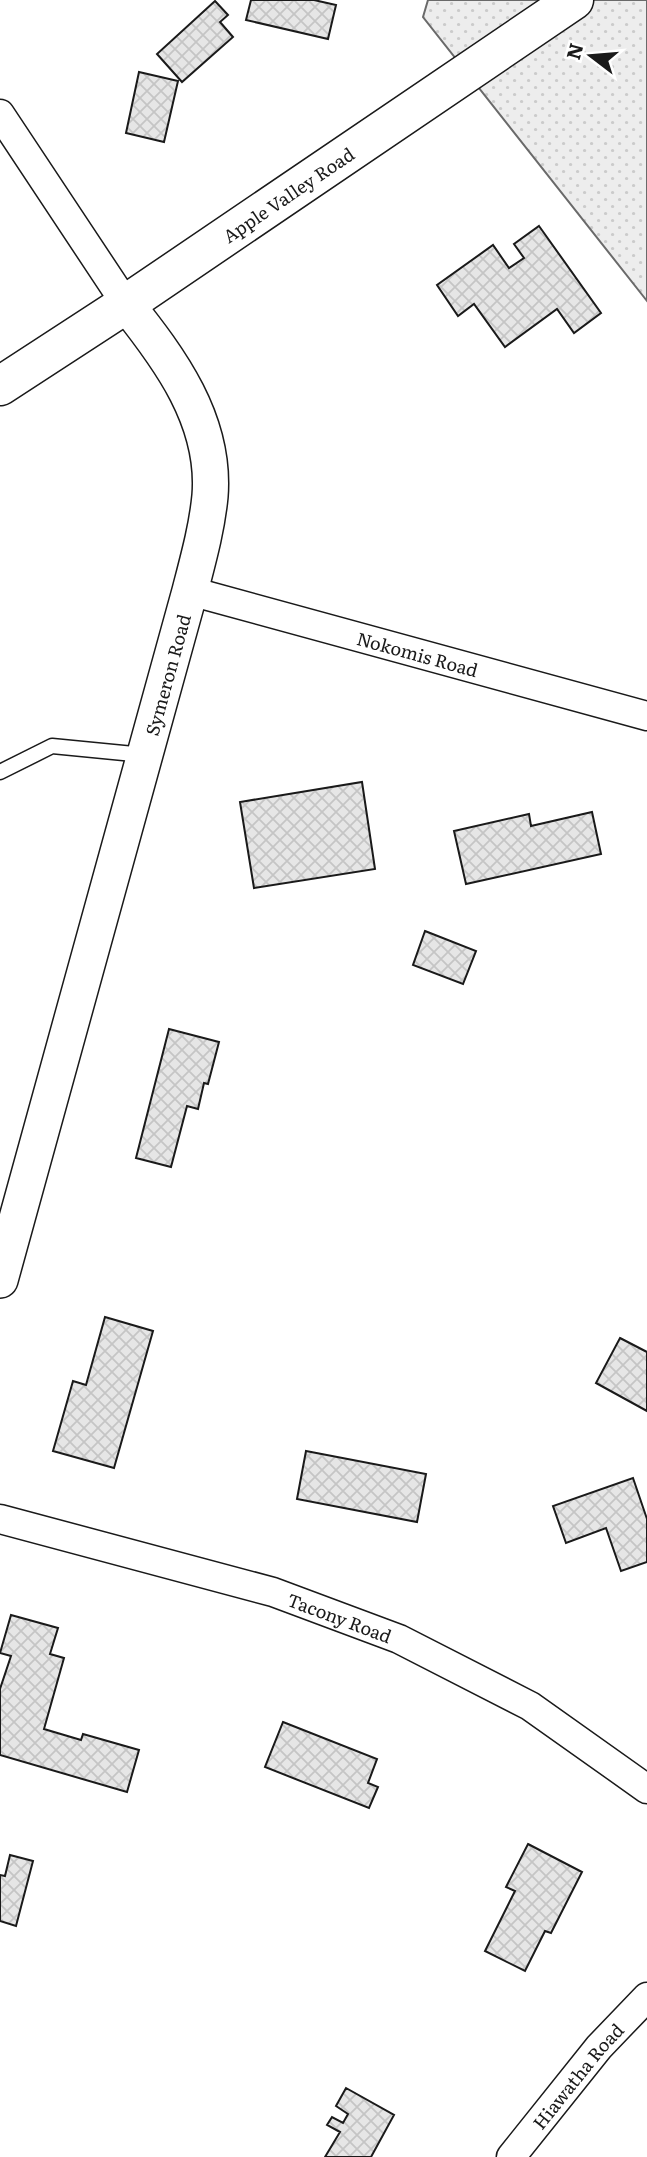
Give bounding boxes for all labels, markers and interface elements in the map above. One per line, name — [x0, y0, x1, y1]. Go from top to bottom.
north arrow — [556, 21, 626, 91]
text: N — [558, 39, 589, 63]
street label: Apple Valley Road — [217, 140, 359, 249]
street label: Symeron Road — [137, 611, 197, 739]
street label: Nokomis Road — [354, 624, 481, 683]
street label: Tacony Road — [284, 1585, 396, 1649]
street label: Hiawatha Road — [525, 2016, 629, 2135]

